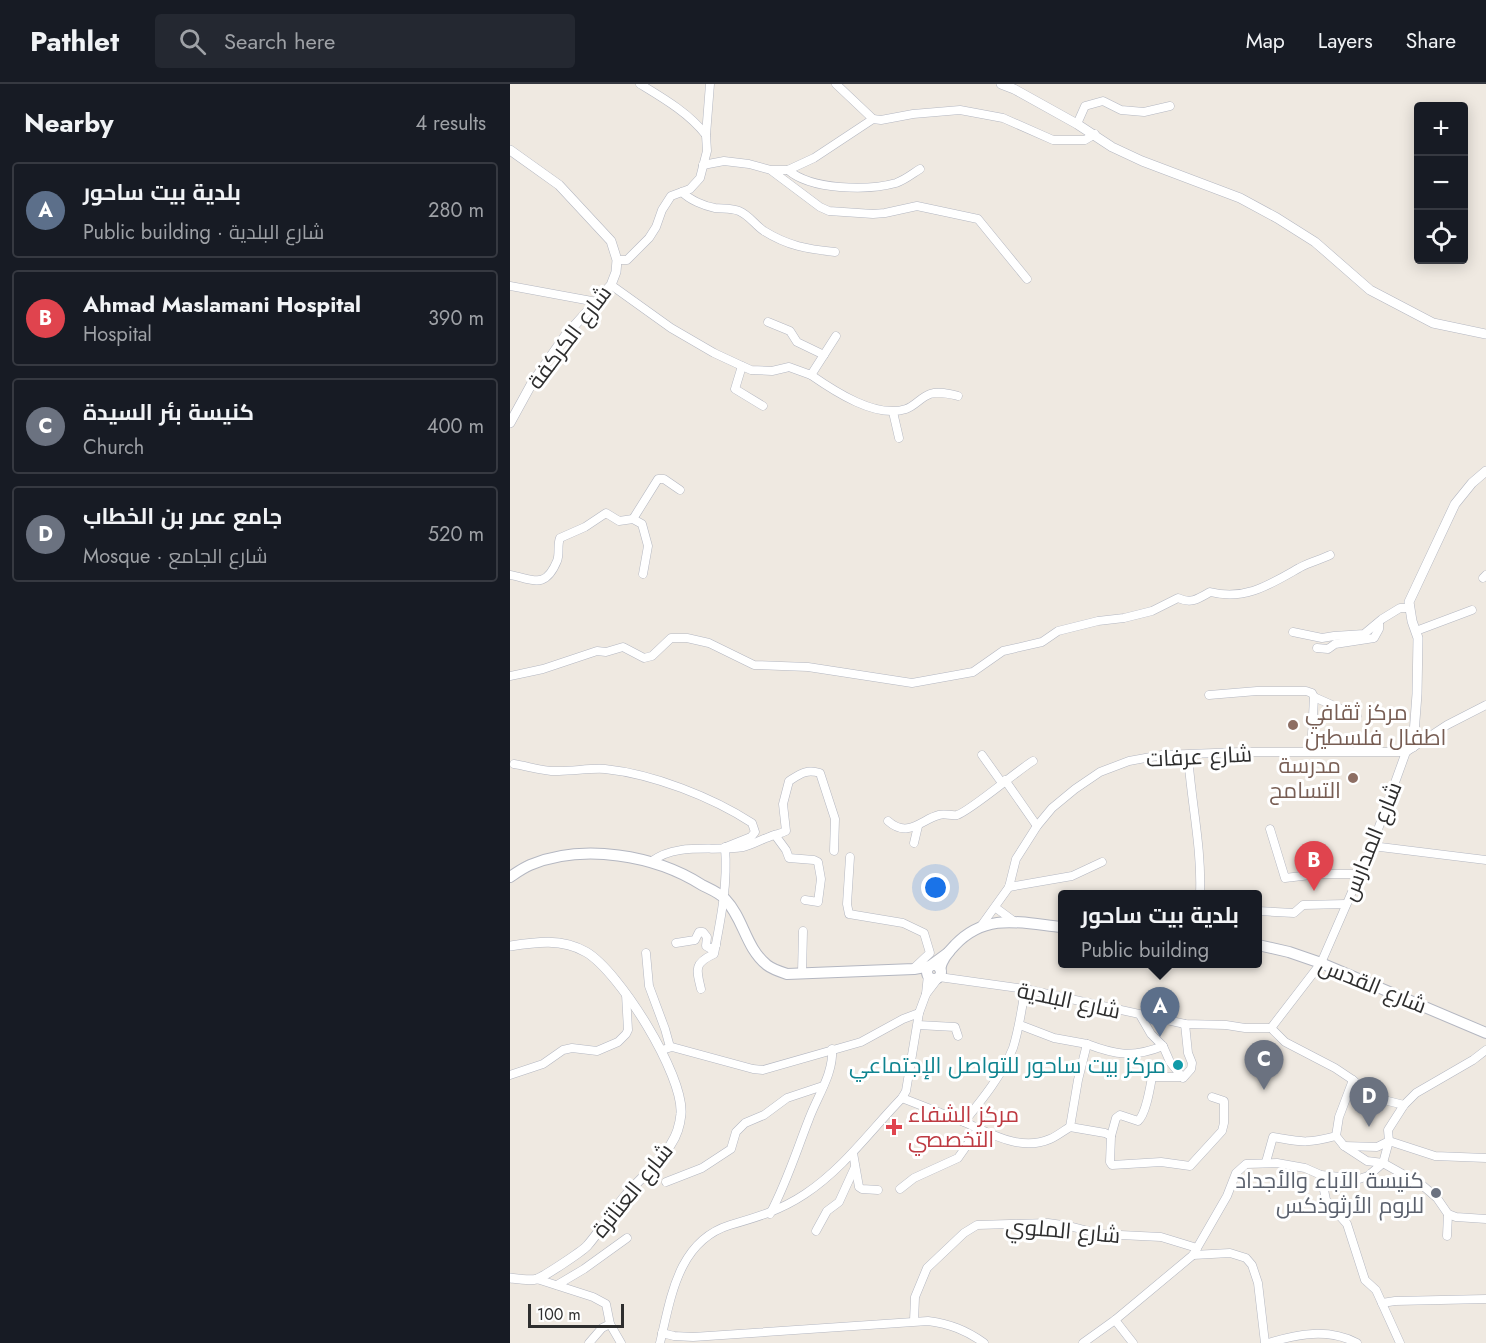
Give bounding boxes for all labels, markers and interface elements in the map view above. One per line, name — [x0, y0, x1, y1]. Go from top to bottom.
search box — [155, 14, 575, 68]
text: Pathlet — [30, 21, 119, 62]
icon: search — [176, 25, 209, 58]
text: Search here — [224, 25, 335, 57]
text: Map — [1246, 26, 1285, 56]
text: Layers — [1318, 26, 1373, 56]
text: Share — [1406, 26, 1456, 56]
map controls — [1414, 102, 1468, 264]
button: + — [1414, 102, 1468, 156]
text: Nearby — [24, 104, 113, 142]
text: 4 results — [415, 109, 486, 138]
button: − — [1414, 156, 1468, 210]
text: بلدية بيت ساحور — [83, 176, 241, 208]
text: A — [38, 196, 53, 225]
text: 280 m — [428, 196, 484, 225]
button: locate — [1414, 210, 1468, 264]
text: Public building · شارع البلدية — [83, 218, 324, 247]
street label: شارع الكركفة — [519, 278, 619, 396]
text: Ahmad Maslamani Hospital — [83, 288, 361, 320]
text: B — [39, 304, 52, 333]
text: 390 m — [428, 304, 484, 333]
text: Hospital — [83, 320, 152, 349]
text: كنيسة بئر السيدة — [83, 396, 254, 428]
text: C — [38, 412, 53, 441]
text: 400 m — [427, 412, 484, 441]
text: Church — [83, 433, 144, 462]
text: جامع عمر بن الخطاب — [83, 500, 282, 532]
text: D — [38, 520, 53, 549]
text: 520 m — [428, 520, 484, 549]
text: Mosque · شارع الجامع — [83, 542, 267, 571]
place label: مركز ثقافي اطفال فلسطين — [1305, 696, 1446, 753]
marker: مركز ثقافي اطفال فلسطين — [1286, 718, 1300, 732]
street label: شارع عرفات — [1145, 737, 1253, 775]
place label: مدرسة التسامح — [1269, 749, 1341, 806]
marker: مدرسة التسامح — [1346, 771, 1360, 785]
street label: شارع المدارس — [1333, 777, 1409, 905]
pin: B — [1294, 842, 1334, 891]
your location — [921, 873, 950, 902]
popup — [1058, 890, 1262, 968]
text: بلدية بيت ساحور — [1081, 899, 1239, 931]
text: Public building — [1081, 936, 1209, 965]
street label: شارع القدس — [1314, 949, 1432, 1021]
street label: شارع البلدية — [1014, 973, 1124, 1027]
pin: A — [1140, 988, 1180, 1037]
pin: C — [1244, 1040, 1284, 1090]
place label: مركز بيت ساحور للتواصل الإجتماعي — [849, 1049, 1166, 1082]
marker: مركز بيت ساحور للتواصل الإجتماعي — [1171, 1058, 1185, 1072]
pin: D — [1350, 1078, 1388, 1127]
place label: مركز الشفاء التخصصي — [908, 1098, 1019, 1156]
marker: مركز الشفاء التخصصي — [885, 1118, 903, 1136]
street label: شارع العناترة — [584, 1136, 680, 1244]
place label: كنيسة الآباء والأجداد للروم الأرثوذكس — [1235, 1164, 1424, 1221]
marker: كنيسة الآباء والأجداد للروم الأرثوذكس — [1429, 1186, 1443, 1200]
street label: شارع الملوي — [1004, 1209, 1122, 1252]
scale bar — [528, 1301, 624, 1328]
text: 100 m — [537, 1303, 581, 1326]

